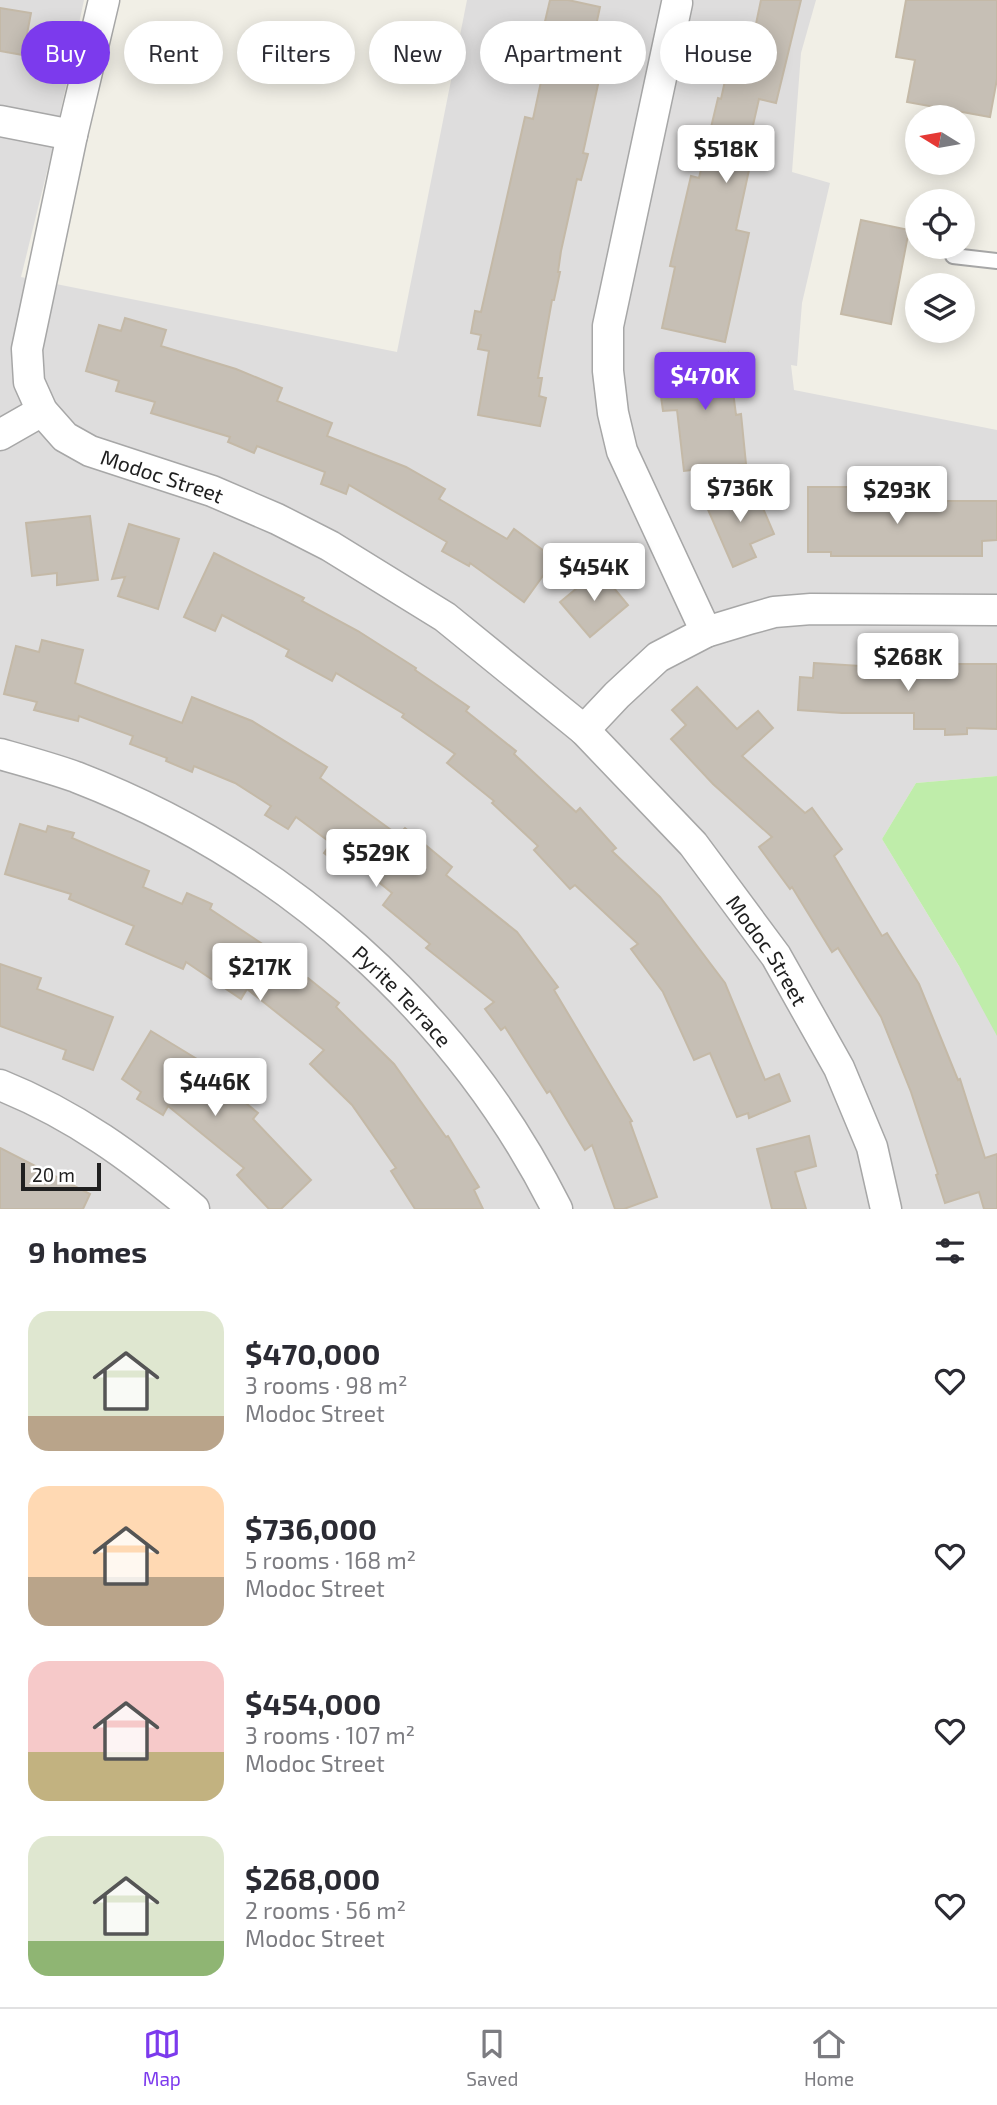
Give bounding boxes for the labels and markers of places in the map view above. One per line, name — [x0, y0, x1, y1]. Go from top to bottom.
pin: $518K — [677, 125, 775, 185]
pin: $470K — [656, 352, 754, 412]
pin: $736K — [691, 464, 789, 524]
pin: $293K — [848, 466, 946, 526]
pin: $454K — [545, 544, 643, 603]
pin: $268K — [859, 634, 957, 693]
pin: $529K — [327, 830, 425, 889]
pin: $217K — [211, 944, 309, 1003]
pin: $446K — [166, 1058, 264, 1118]

